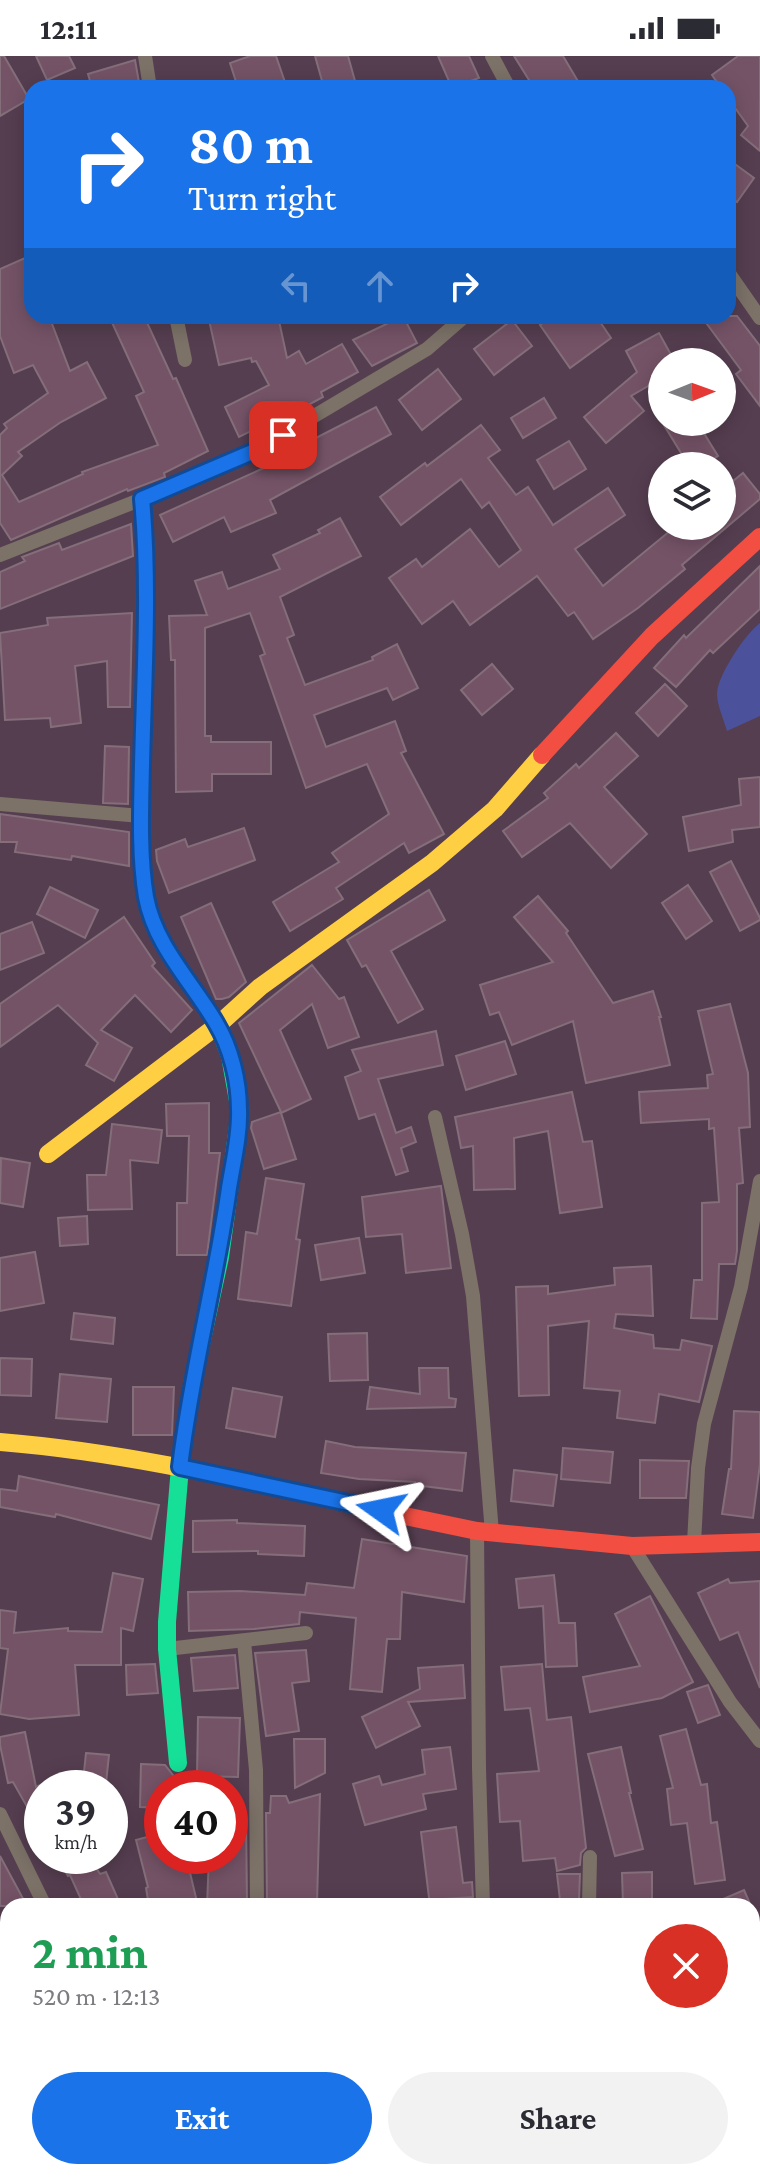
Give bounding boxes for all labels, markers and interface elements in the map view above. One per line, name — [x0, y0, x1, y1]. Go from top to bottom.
text: 12:11 — [40, 12, 97, 45]
icon: right — [56, 112, 160, 216]
text: 80 m — [188, 113, 313, 175]
text: Turn right — [188, 178, 336, 218]
icon: left — [274, 264, 318, 308]
icon: ahead — [358, 264, 402, 308]
icon: right — [442, 264, 486, 308]
north arrow — [648, 348, 736, 436]
map controls — [648, 348, 736, 540]
pin — [249, 401, 317, 469]
icon: arrive — [261, 413, 305, 457]
button: layers — [648, 452, 736, 540]
position arrow — [339, 1468, 423, 1552]
speed limit sign: 40 — [144, 1770, 248, 1874]
text: 39 — [55, 1789, 97, 1834]
text: km/h — [54, 1831, 98, 1853]
button: close — [644, 1924, 728, 2008]
text: 2 min — [32, 1925, 148, 1978]
text: 520 m · 12:13 — [32, 1982, 160, 2011]
button: Exit — [32, 2072, 372, 2164]
button: Share — [388, 2072, 728, 2164]

